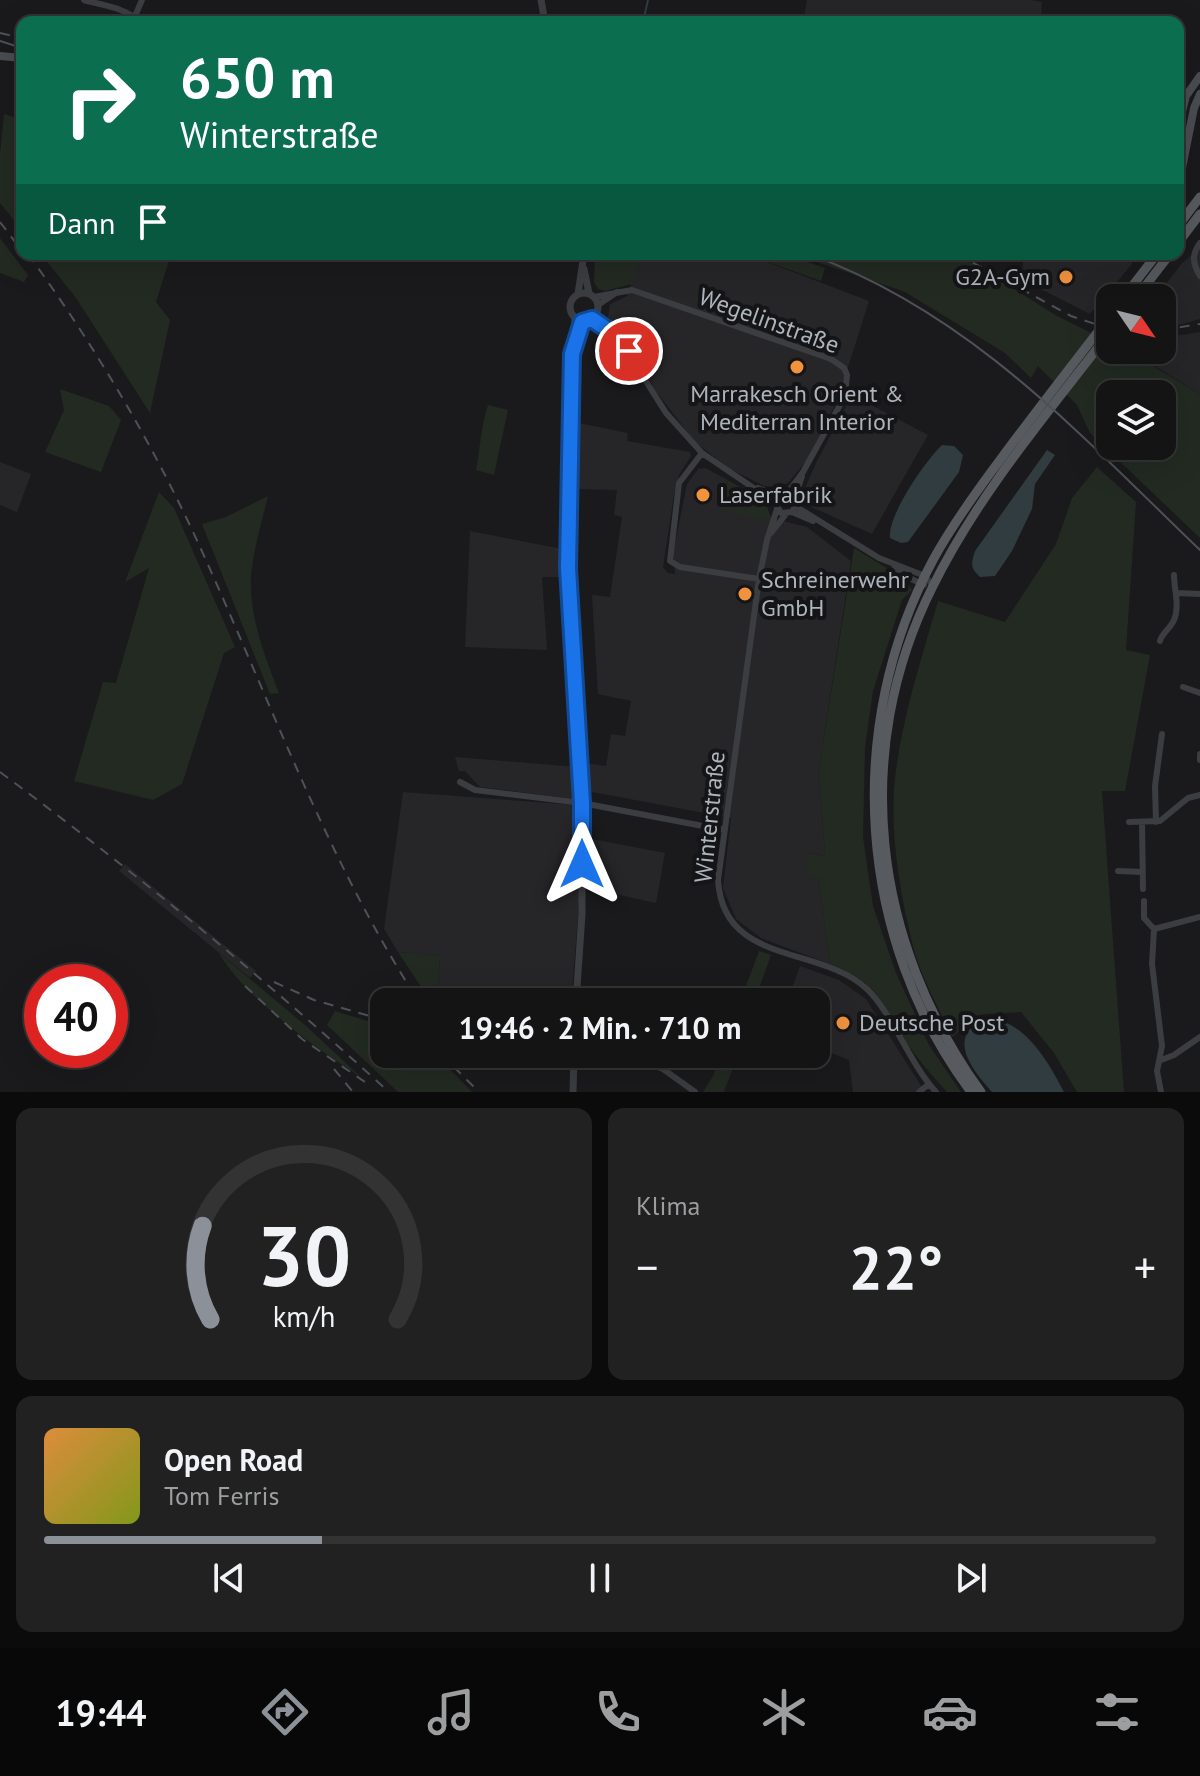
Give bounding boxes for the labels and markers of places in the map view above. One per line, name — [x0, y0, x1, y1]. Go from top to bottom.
place label: G2A-Gym — [955, 261, 1050, 292]
marker: G2A-Gym — [1057, 268, 1075, 286]
pin — [595, 317, 663, 385]
marker: Marrakesch Orient & Mediterran Interior — [788, 358, 806, 376]
place label: Marrakesch Orient & Mediterran Interior — [690, 378, 904, 437]
place label: Laserfabrik — [719, 479, 832, 510]
marker: Laserfabrik — [694, 486, 712, 504]
place label: Schreinerwehr GmbH — [761, 564, 909, 623]
marker: Schreinerwehr GmbH — [736, 585, 754, 603]
place label: Deutsche Post — [859, 1007, 1004, 1038]
marker: Deutsche Post — [834, 1014, 852, 1032]

